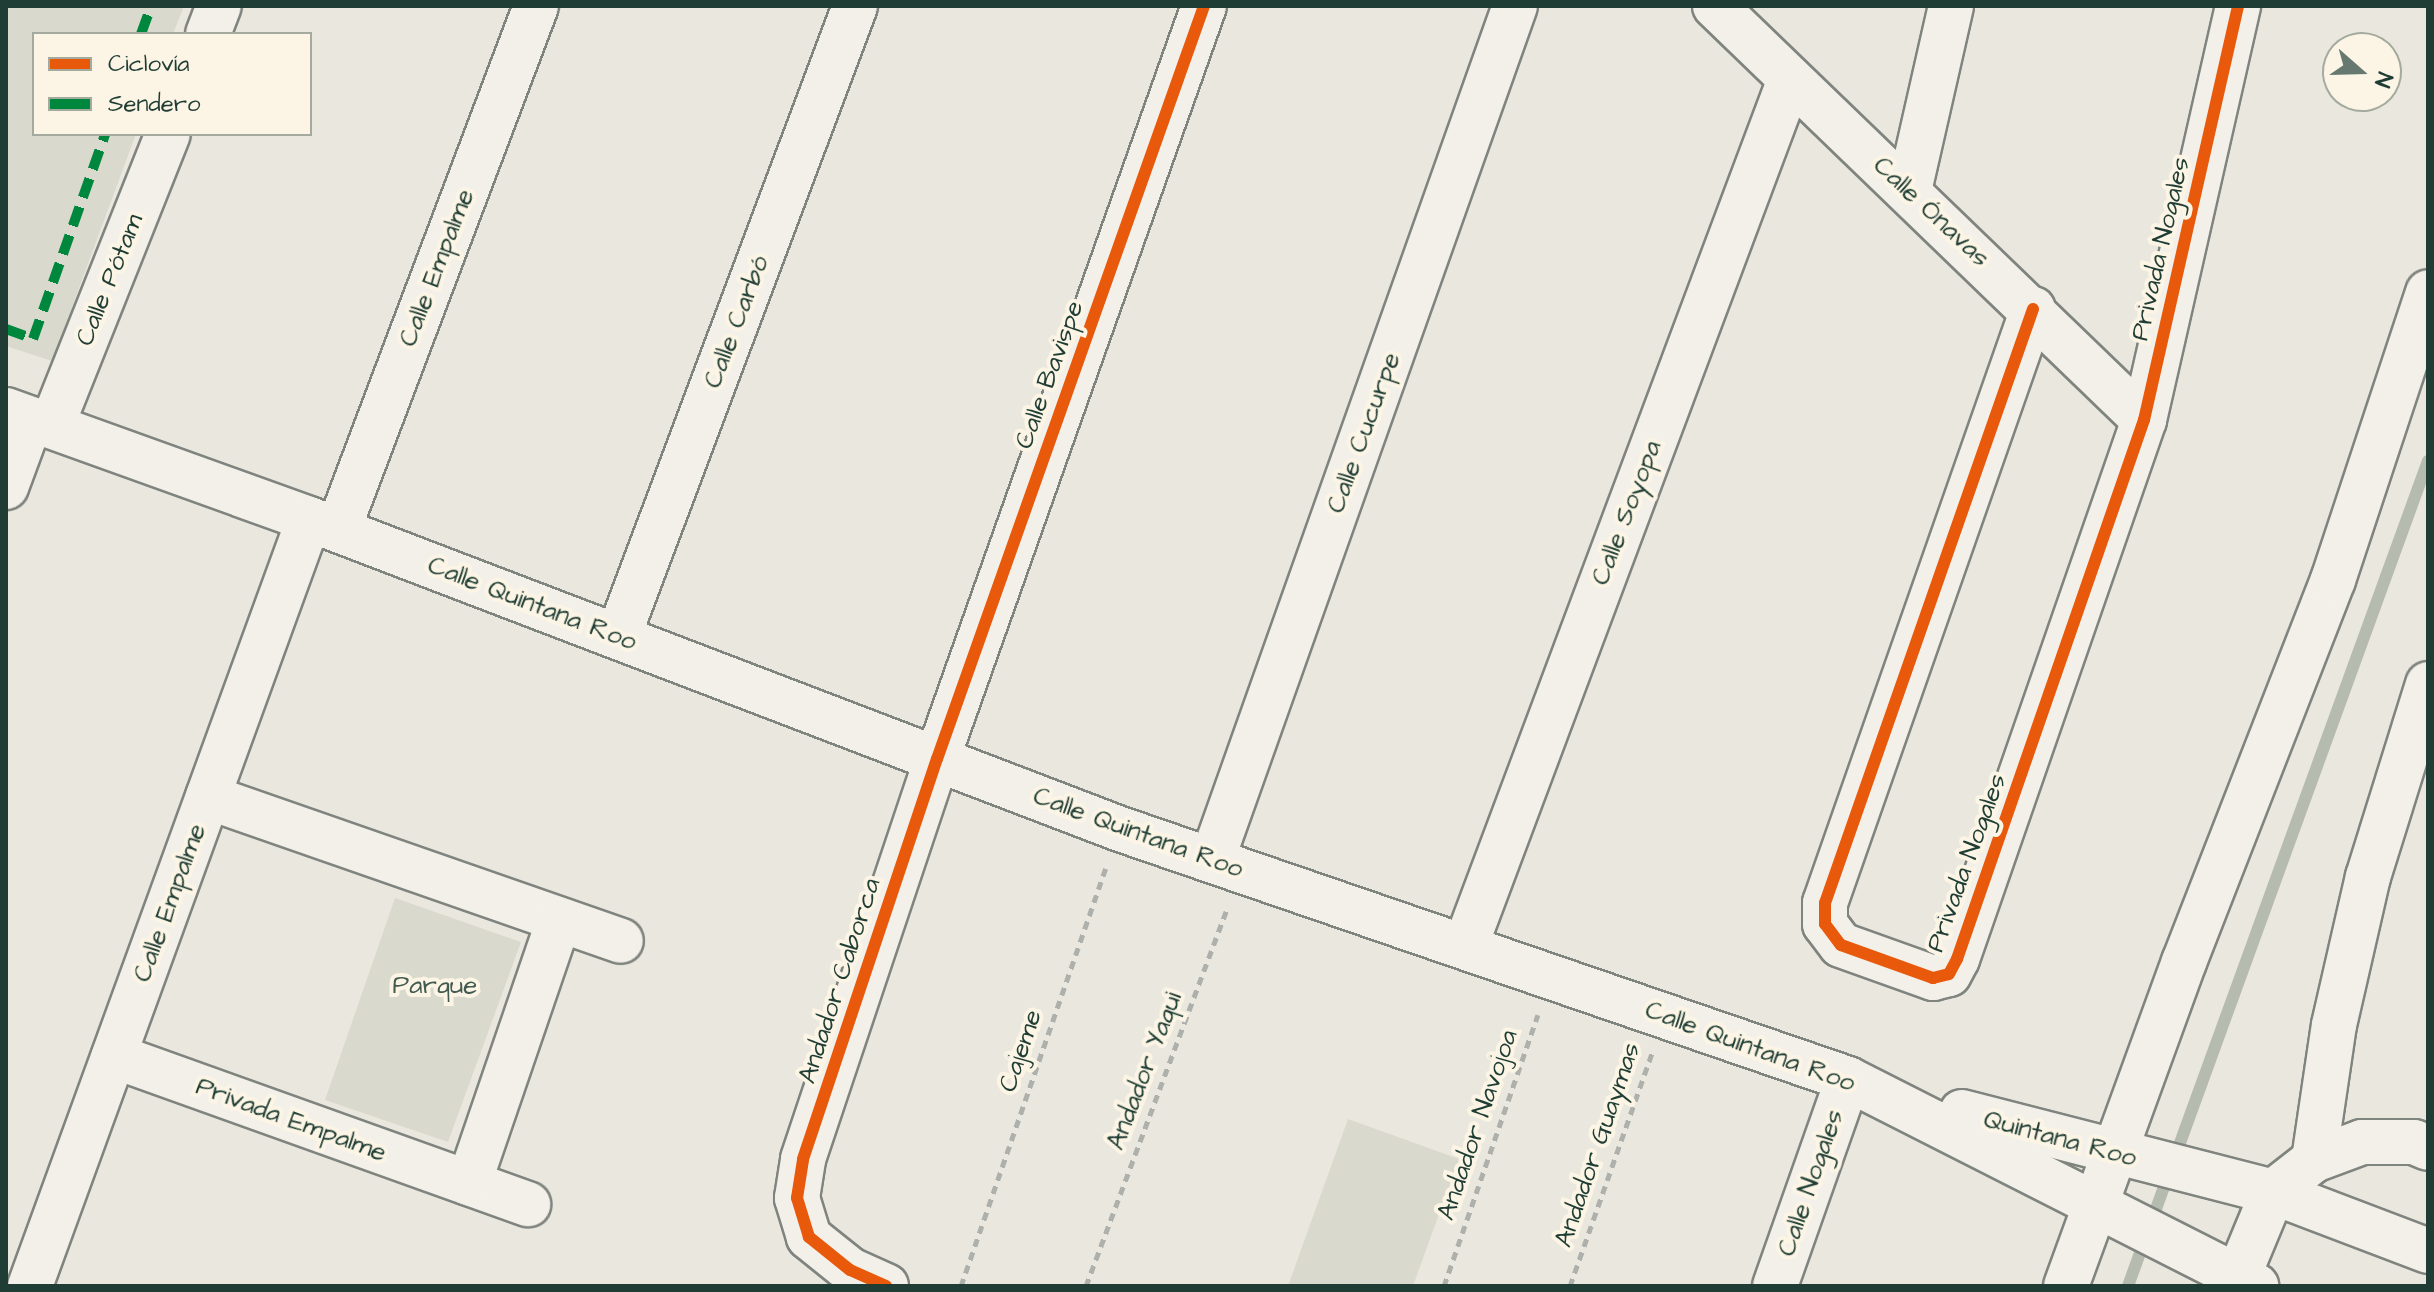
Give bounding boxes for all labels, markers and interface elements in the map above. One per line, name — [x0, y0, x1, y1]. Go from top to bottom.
legend — [32, 32, 312, 136]
north arrow — [2322, 32, 2402, 112]
text: Ciclovía — [108, 47, 189, 81]
text: N — [2366, 68, 2400, 91]
text: Sendero — [108, 87, 200, 121]
street label: Calle Ónavas — [1866, 150, 1996, 274]
street label: Privada Nogales — [2125, 154, 2197, 344]
street label: Calle Empalme — [393, 185, 481, 351]
street label: Calle Pótam — [69, 209, 151, 351]
street label: Calle Carbó — [697, 251, 777, 393]
street label: Calle Bavispe — [1009, 297, 1091, 453]
street label: Calle Cucurpe — [1321, 349, 1407, 517]
street label: Calle Soyopa — [1585, 436, 1669, 590]
street label: Calle Quintana Roo — [423, 550, 641, 658]
street label: Privada Nogales — [1920, 770, 2014, 956]
street label: Calle Quintana Roo — [1029, 781, 1247, 885]
street label: Calle Empalme — [127, 820, 213, 986]
street label: Andador Caborca — [792, 875, 888, 1087]
park label: Parque — [393, 970, 477, 1002]
street label: Andador Yaqui — [1101, 988, 1189, 1154]
street label: Calle Quintana Roo — [1641, 995, 1859, 1099]
street label: Cajeme — [992, 1006, 1050, 1096]
street label: Andador Navojoa — [1431, 1026, 1525, 1224]
street label: Andador Guaymas — [1548, 1039, 1648, 1251]
street label: Privada Empalme — [192, 1071, 390, 1169]
street label: Quintana Roo — [1980, 1104, 2140, 1174]
street label: Calle Nogales — [1771, 1106, 1851, 1260]

